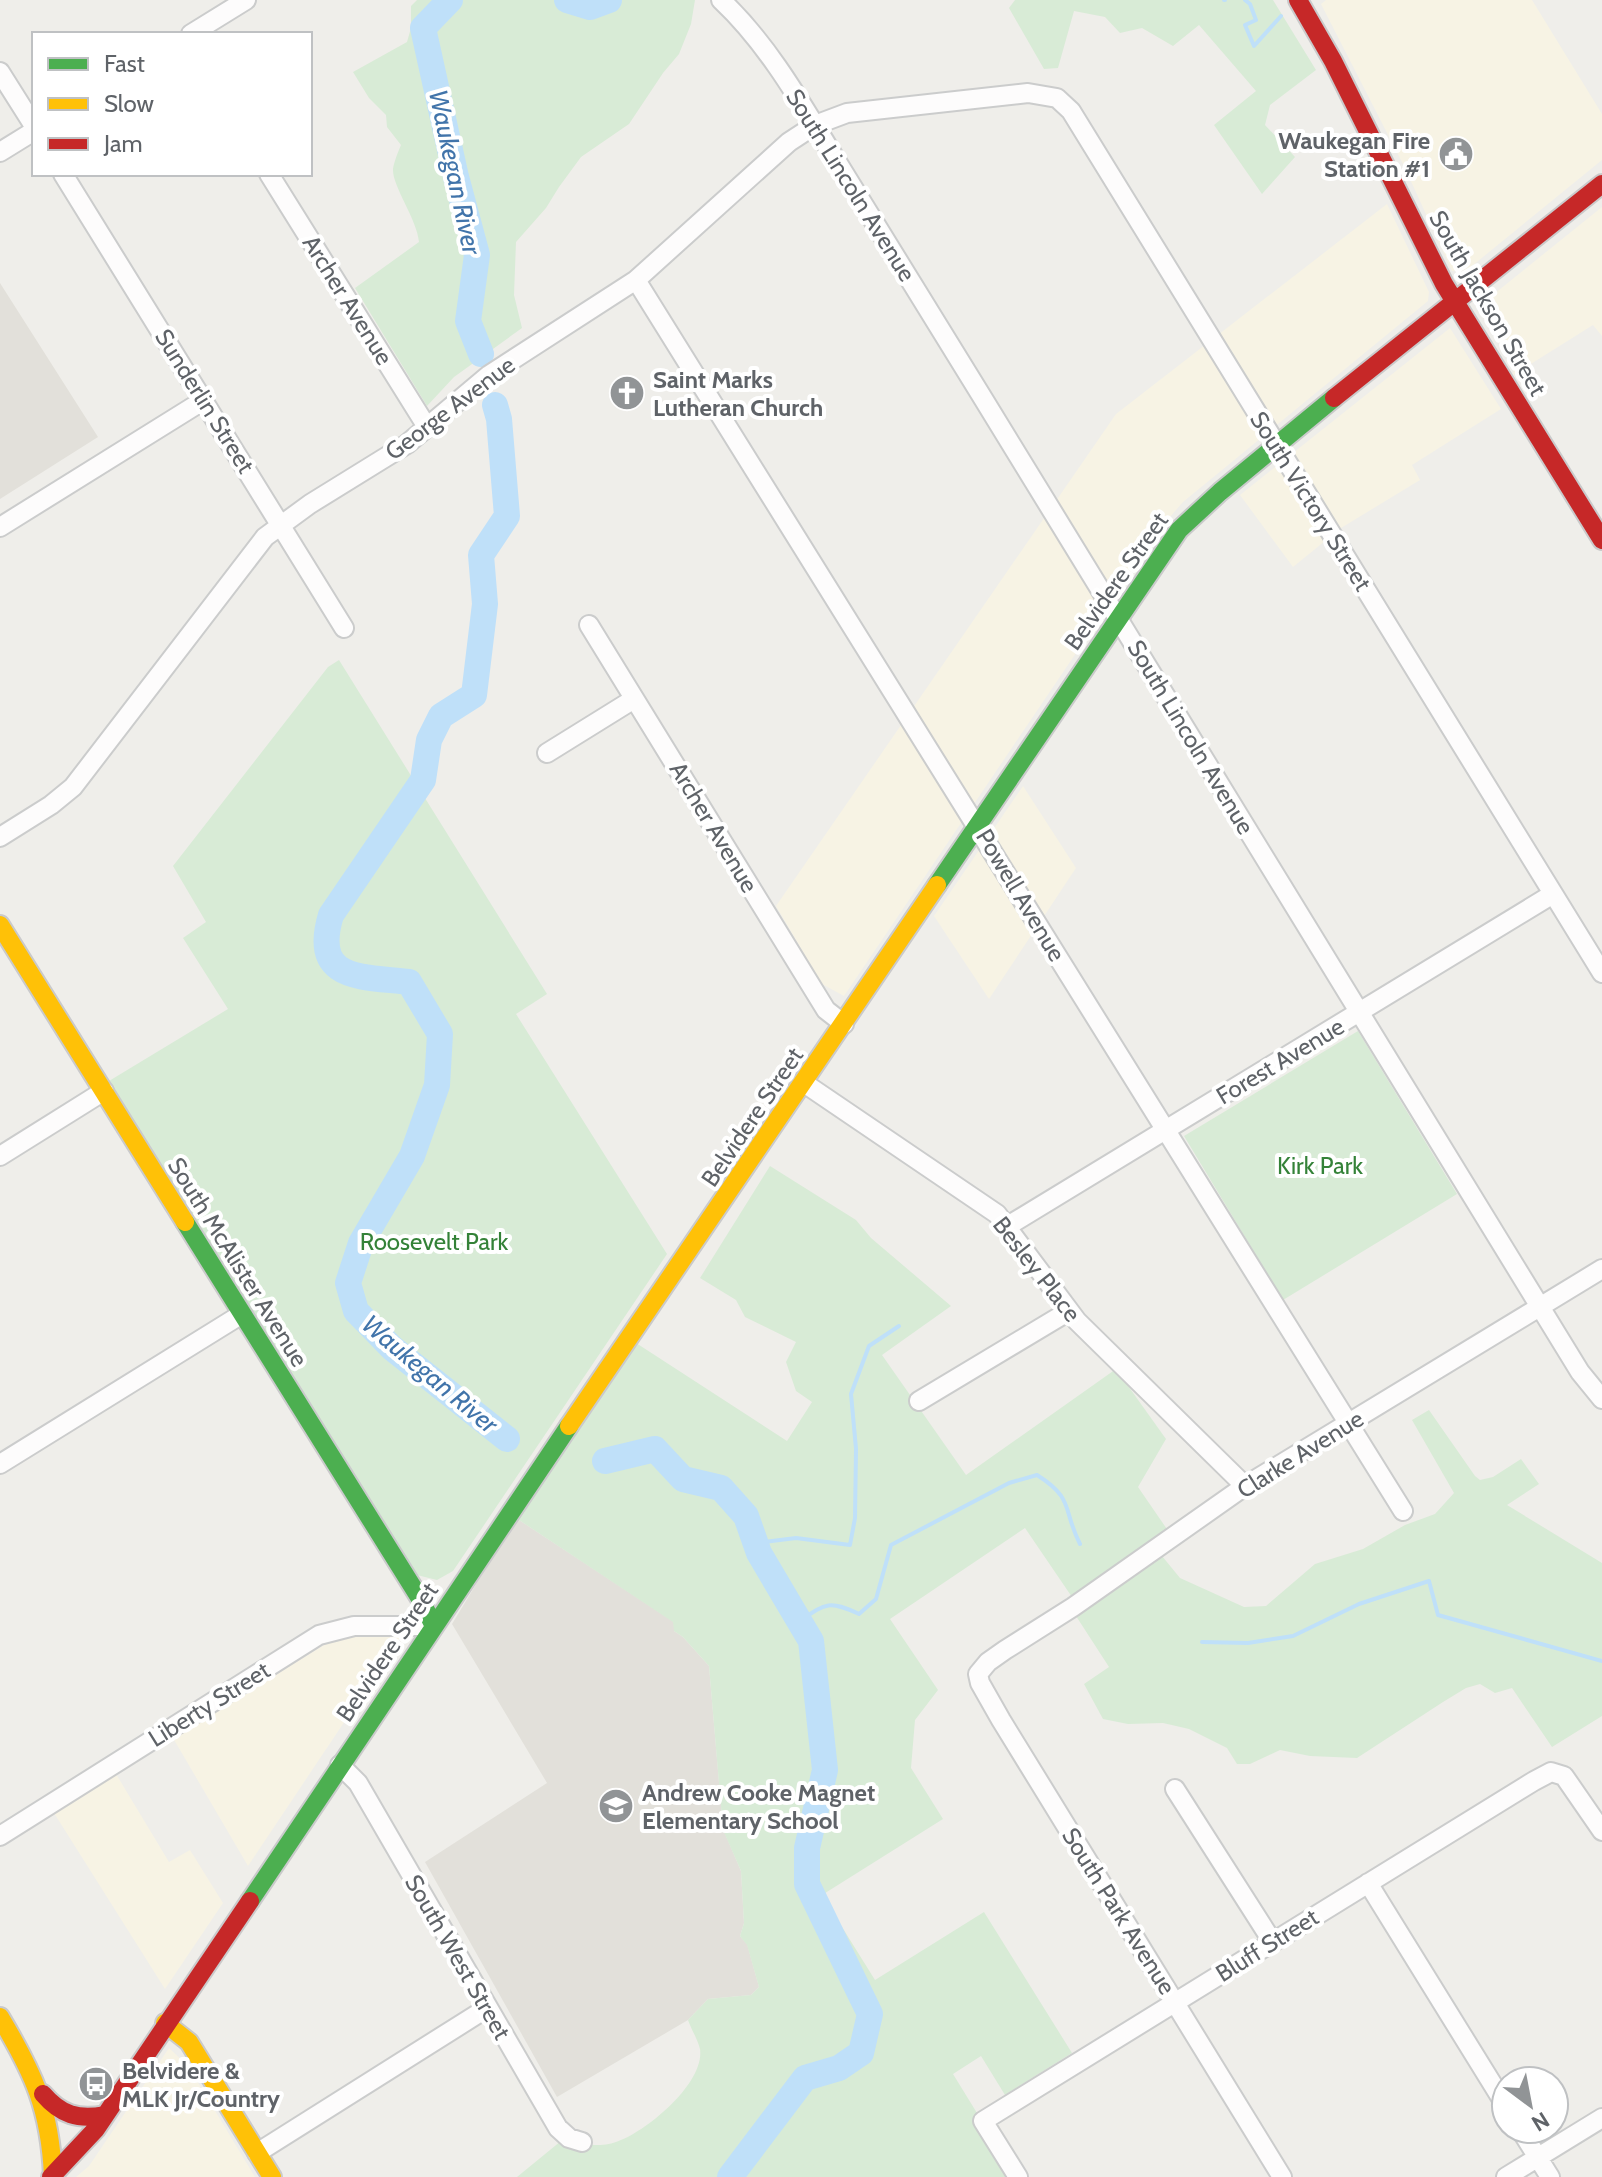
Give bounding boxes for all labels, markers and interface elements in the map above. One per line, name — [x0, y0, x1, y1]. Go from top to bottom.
legend — [32, 32, 312, 176]
text: Fast — [104, 49, 145, 78]
street label: South Lincoln Avenue — [780, 83, 922, 287]
water label: Waukegan River — [422, 87, 488, 258]
text: Slow — [104, 89, 154, 118]
place label: Waukegan Fire Station #1 — [1278, 126, 1430, 183]
text: Jam — [103, 129, 142, 158]
public building icon: Waukegan Fire Station #1 — [1437, 135, 1475, 173]
street label: South Jackson Street — [1423, 205, 1553, 401]
street label: Archer Avenue — [297, 230, 399, 370]
street label: Sunderlin Street — [149, 324, 261, 478]
street label: George Avenue — [380, 350, 520, 466]
place label: Saint Marks Lutheran Church — [653, 365, 823, 422]
church icon: Saint Marks Lutheran Church — [608, 374, 646, 412]
street label: South Victory Street — [1244, 406, 1378, 596]
street label: Belvidere Street — [1058, 507, 1174, 655]
street label: South Lincoln Avenue — [1122, 635, 1260, 839]
street label: Archer Avenue — [664, 756, 764, 898]
street label: Powell Avenue — [970, 824, 1072, 966]
street label: Forest Avenue — [1211, 1012, 1349, 1110]
street label: Belvidere Street — [695, 1042, 809, 1192]
park label: Kirk Park — [1277, 1151, 1363, 1180]
street label: South McAlister Avenue — [162, 1152, 314, 1372]
street label: Besley Place — [987, 1211, 1087, 1327]
park label: Roosevelt Park — [360, 1227, 509, 1256]
water label: Waukegan River — [356, 1308, 505, 1441]
street label: Clarke Avenue — [1231, 1404, 1369, 1504]
street label: Belvidere Street — [330, 1577, 444, 1727]
street label: Liberty Street — [143, 1655, 275, 1753]
place label: Andrew Cooke Magnet Elementary School — [642, 1778, 875, 1835]
school or university icon: Andrew Cooke Magnet Elementary School — [597, 1787, 635, 1825]
street label: South Park Avenue — [1056, 1822, 1182, 2000]
street label: South West Street — [399, 1869, 517, 2045]
street label: Bluff Street — [1210, 1902, 1324, 1988]
place label: Belvidere & MLK Jr/Country — [122, 2056, 280, 2113]
bus stop icon: Belvidere & MLK Jr/Country — [77, 2065, 115, 2103]
north arrow — [1490, 2065, 1570, 2145]
text: N — [1527, 2106, 1554, 2137]

